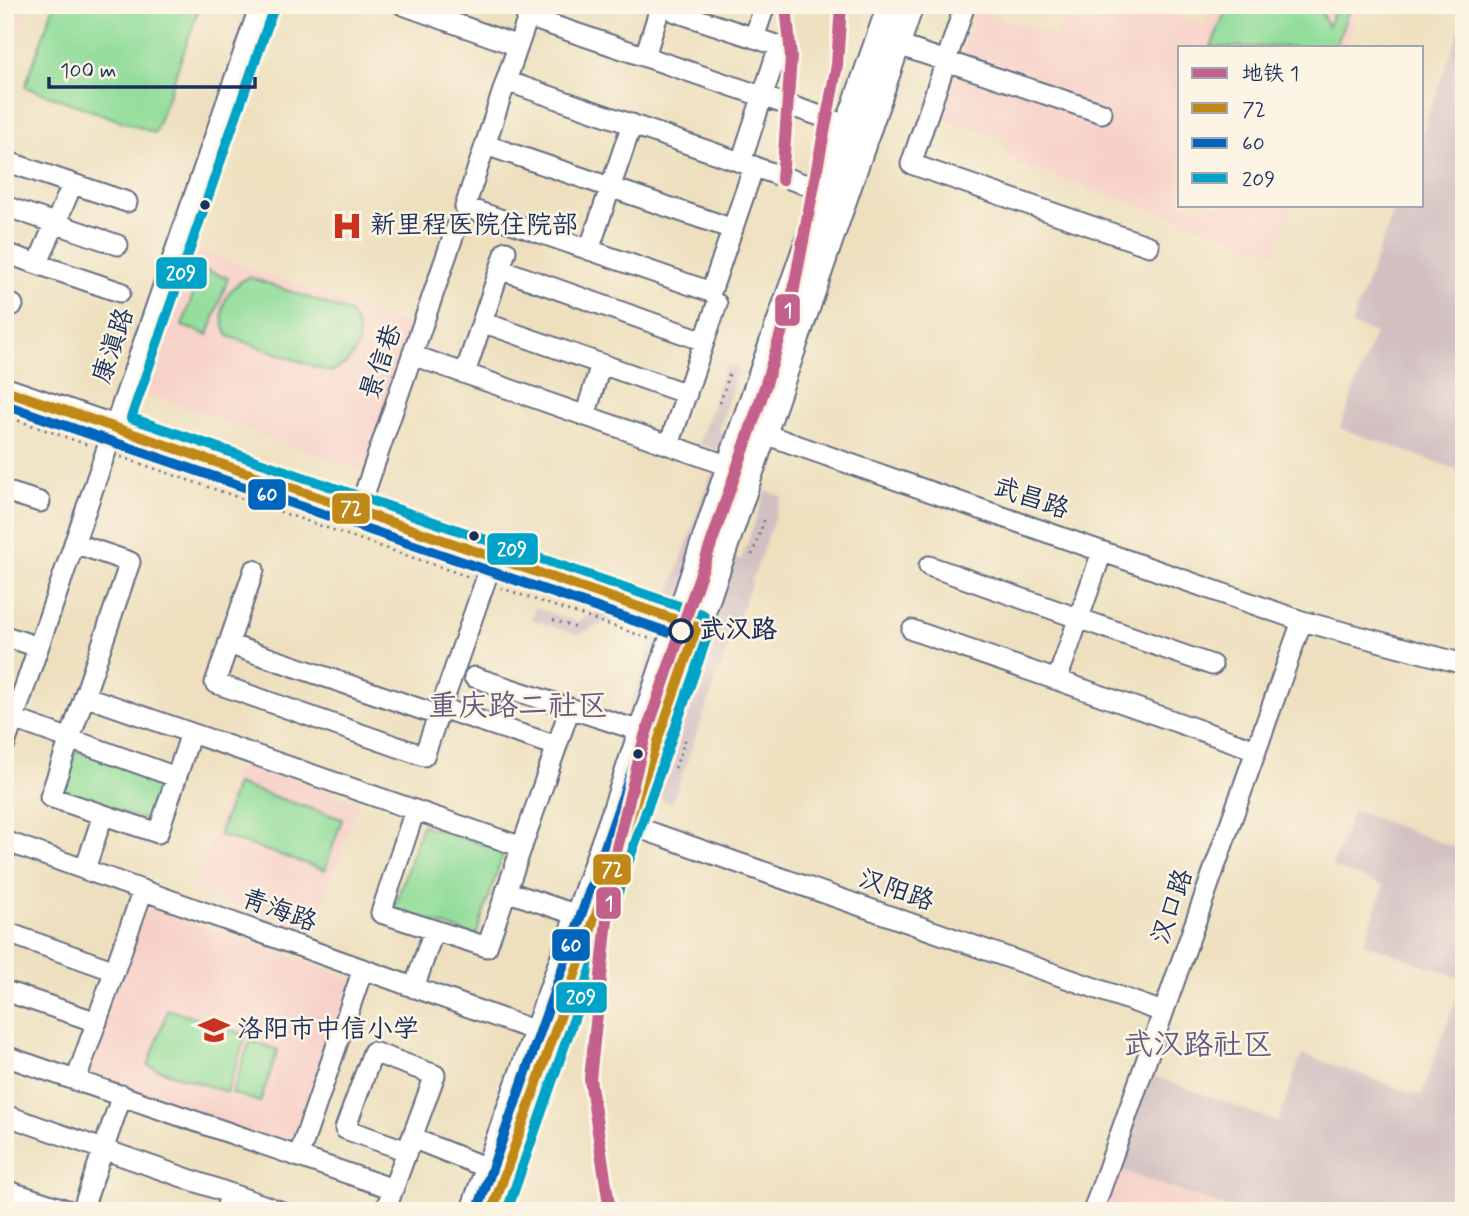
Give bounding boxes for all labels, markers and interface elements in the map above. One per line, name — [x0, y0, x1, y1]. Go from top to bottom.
scale bar — [49, 46, 256, 90]
legend — [1178, 46, 1424, 206]
text: 100 m — [60, 57, 116, 85]
text: 地铁 1 — [1242, 60, 1299, 88]
text: 72 — [1242, 96, 1266, 124]
text: 60 — [1242, 130, 1265, 158]
text: 209 — [1242, 166, 1275, 194]
unlabelled marker — [198, 198, 212, 212]
hospital icon: 新里程医院住院部 — [330, 209, 364, 243]
place label: 新里程医院住院部 — [370, 209, 578, 243]
line badge: 209 — [155, 256, 208, 290]
text: 209 — [166, 262, 196, 287]
line badge: 1 — [774, 293, 801, 327]
text: 1 — [784, 299, 792, 324]
street label: 康滇路 — [85, 304, 143, 388]
street label: 景信巷 — [353, 320, 411, 404]
street label: 武昌路 — [989, 470, 1073, 528]
line badge: 60 — [247, 478, 287, 511]
text: 60 — [257, 483, 277, 508]
line badge: 72 — [331, 492, 371, 525]
text: 72 — [340, 497, 362, 522]
unlabelled marker — [467, 529, 481, 543]
line badge: 209 — [486, 532, 539, 566]
text: 209 — [497, 538, 527, 563]
place label: 武汉路 — [699, 614, 777, 648]
marker: 武汉路 — [669, 619, 693, 643]
district label: 重庆路二社区 — [428, 687, 608, 726]
unlabelled marker — [631, 747, 645, 761]
line badge: 72 — [592, 853, 632, 886]
text: 72 — [601, 858, 623, 883]
street label: 汉阳路 — [854, 862, 938, 920]
street label: 汉口路 — [1144, 865, 1202, 949]
street label: 青海路 — [237, 882, 321, 940]
line badge: 1 — [595, 886, 622, 920]
text: 1 — [605, 892, 613, 917]
line badge: 60 — [551, 928, 591, 962]
text: 60 — [561, 934, 581, 959]
line badge: 209 — [555, 981, 608, 1014]
text: 209 — [566, 986, 596, 1011]
school or university icon: 洛阳市中信小学 — [197, 1013, 231, 1047]
place label: 洛阳市中信小学 — [237, 1013, 419, 1047]
district label: 武汉路社区 — [1123, 1026, 1273, 1065]

